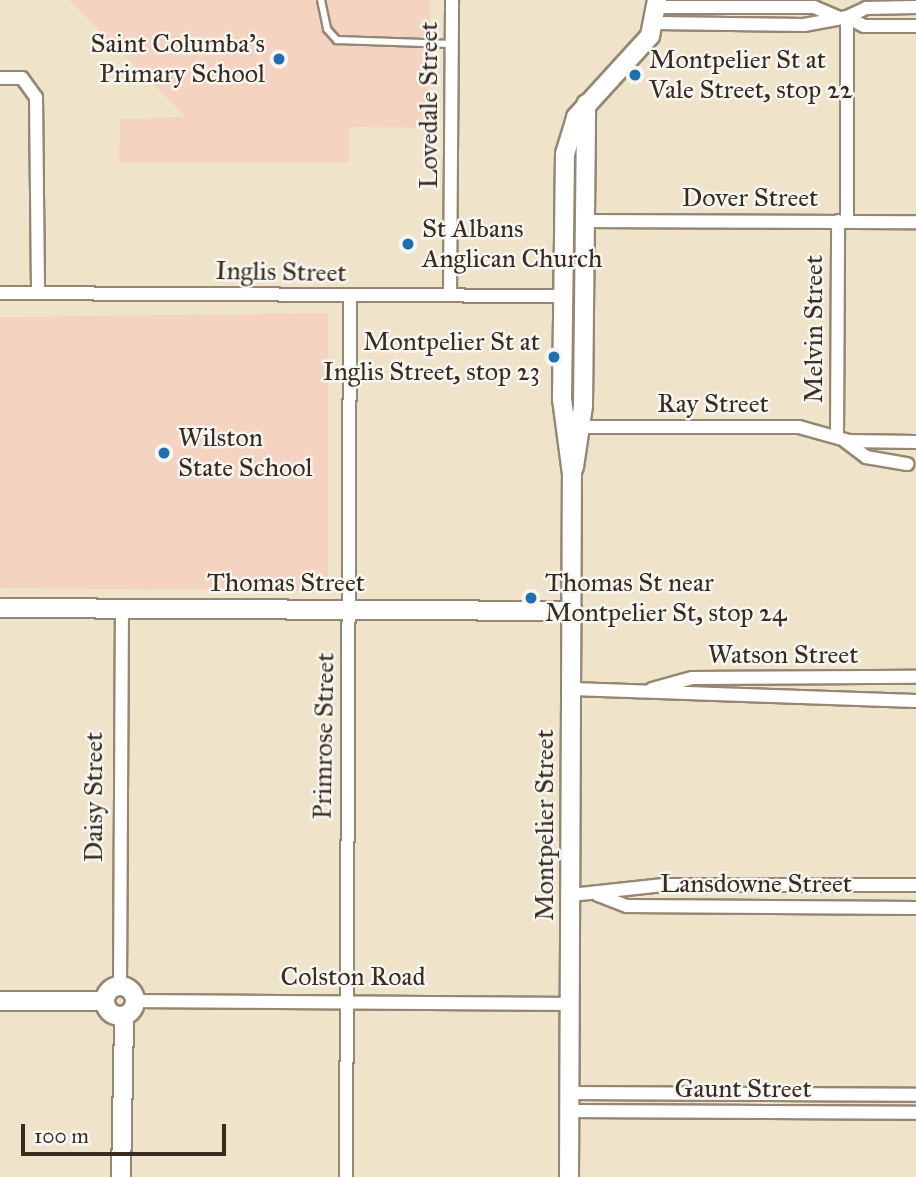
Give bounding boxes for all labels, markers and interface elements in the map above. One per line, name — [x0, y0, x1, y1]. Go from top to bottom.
street label: Lovedale Street — [413, 21, 445, 189]
place label: Saint Columba's Primary School — [90, 28, 265, 90]
place label: Montpelier St at Vale Street, stop 22 — [649, 44, 852, 106]
marker: Saint Columba's Primary School — [271, 51, 287, 67]
marker: Montpelier St at Vale Street, stop 22 — [627, 67, 643, 83]
street label: Dover Street — [682, 182, 818, 214]
place label: St Albans Anglican Church — [422, 213, 602, 274]
marker: St Albans Anglican Church — [400, 236, 416, 252]
street label: Inglis Street — [215, 255, 347, 289]
street label: Melvin Street — [798, 255, 830, 403]
place label: Montpelier St at Inglis Street, stop 23 — [323, 326, 540, 388]
marker: Montpelier St at Inglis Street, stop 23 — [546, 349, 562, 365]
street label: Ray Street — [657, 388, 769, 420]
place label: Wilston State School — [178, 422, 313, 484]
marker: Wilston State School — [156, 445, 172, 461]
street label: Thomas Street — [207, 567, 365, 599]
place label: Thomas St near Montpelier St, stop 24 — [545, 567, 786, 628]
marker: Thomas St near Montpelier St, stop 24 — [523, 590, 539, 606]
street label: Watson Street — [708, 639, 858, 671]
street label: Primrose Street — [307, 652, 341, 820]
street label: Montpelier Street — [529, 729, 561, 921]
street label: Daisy Street — [78, 732, 110, 862]
street label: Lansdowne Street — [660, 868, 852, 900]
street label: Colston Road — [280, 961, 426, 993]
street label: Gaunt Street — [674, 1073, 812, 1105]
scale bar — [24, 1110, 229, 1154]
text: 100 m — [34, 1123, 89, 1149]

